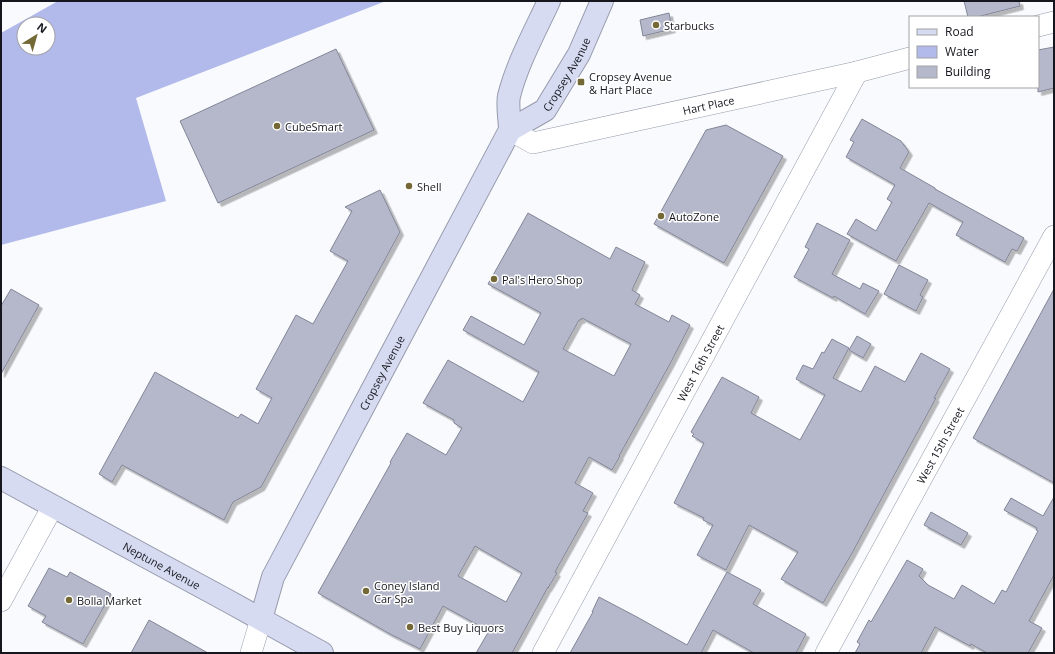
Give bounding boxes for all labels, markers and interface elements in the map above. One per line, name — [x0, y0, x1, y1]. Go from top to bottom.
north arrow — [16, 16, 56, 56]
legend — [909, 16, 1039, 88]
place label: Starbucks — [664, 18, 714, 33]
text: N — [34, 19, 50, 36]
marker: Starbucks — [651, 20, 661, 30]
text: Road — [945, 23, 974, 40]
street label: Cropsey Avenue — [539, 35, 593, 114]
text: Water — [945, 43, 979, 60]
text: Building — [945, 63, 991, 80]
place label: Cropsey Avenue & Hart Place — [589, 69, 672, 97]
marker: Cropsey Avenue & Hart Place — [576, 77, 586, 87]
street label: Hart Place — [681, 92, 736, 118]
place label: CubeSmart — [285, 119, 342, 134]
marker: CubeSmart — [272, 121, 282, 131]
place label: Shell — [417, 179, 442, 194]
marker: Shell — [404, 181, 414, 191]
place label: AutoZone — [669, 209, 719, 224]
marker: AutoZone — [656, 211, 666, 221]
place label: Pal's Hero Shop — [502, 272, 583, 287]
marker: Pal's Hero Shop — [489, 274, 499, 284]
street label: West 16th Street — [673, 322, 727, 404]
street label: Cropsey Avenue — [355, 332, 407, 413]
street label: West 15th Street — [913, 404, 967, 486]
street label: Neptune Avenue — [121, 538, 203, 592]
place label: Coney Island Car Spa — [374, 578, 440, 606]
marker: Coney Island Car Spa — [361, 586, 371, 596]
place label: Bolla Market — [77, 593, 142, 608]
marker: Bolla Market — [64, 595, 74, 605]
place label: Best Buy Liquors — [418, 620, 504, 635]
marker: Best Buy Liquors — [405, 622, 415, 632]

